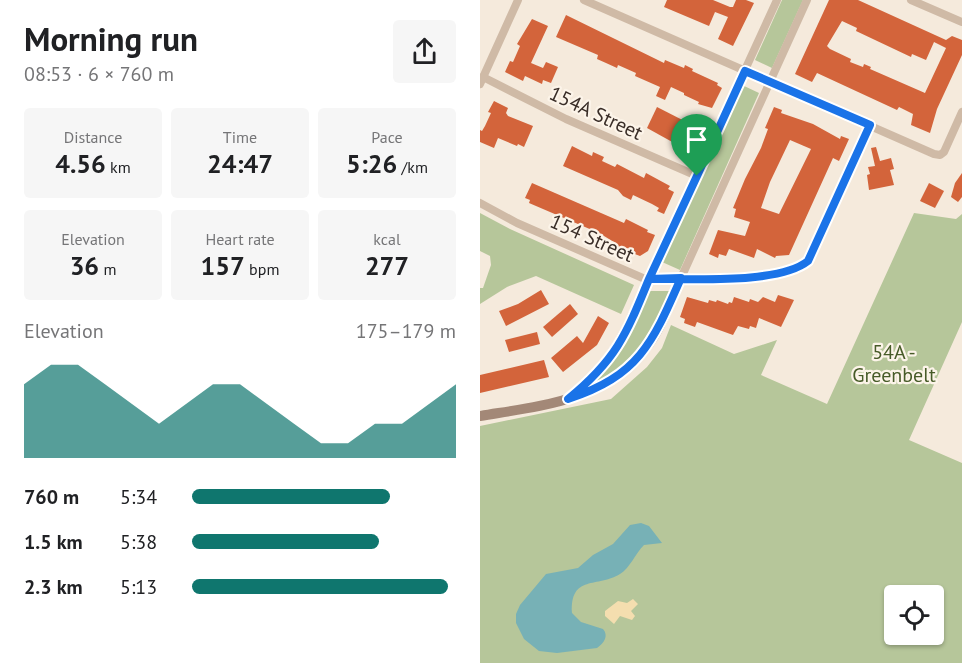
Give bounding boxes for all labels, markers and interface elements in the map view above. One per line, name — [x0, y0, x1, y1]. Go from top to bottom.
text: Morning run — [24, 17, 198, 60]
button: share — [393, 20, 456, 83]
text: 08:53 · 6 × 760 m — [24, 61, 174, 87]
street label: 154A Street — [545, 80, 647, 146]
pin — [671, 114, 722, 176]
icon: arrive — [680, 123, 713, 156]
text: Distance — [64, 127, 122, 147]
text: Time — [223, 127, 257, 147]
text: Pace — [371, 127, 403, 147]
text: 4.56 — [55, 147, 106, 180]
text: 24:47 — [207, 147, 273, 180]
text: 5:26 — [346, 147, 397, 180]
text: km — [106, 157, 131, 177]
text: /km — [397, 157, 428, 177]
street label: 154 Street — [546, 208, 638, 268]
text: Elevation — [61, 229, 125, 249]
text: Heart rate — [205, 229, 275, 249]
text: kcal — [373, 229, 401, 249]
text: 36 — [70, 249, 99, 282]
text: 157 — [201, 249, 245, 282]
text: 277 — [365, 249, 409, 282]
text: m — [99, 259, 116, 279]
text: bpm — [245, 259, 279, 279]
text: Elevation — [24, 318, 104, 344]
text: 175–179 m — [356, 318, 456, 344]
park label: 54A - Greenbelt — [852, 339, 936, 388]
text: 760 m — [24, 484, 79, 510]
text: 5:34 — [120, 484, 157, 510]
text: 1.5 km — [24, 529, 83, 555]
text: 5:38 — [120, 529, 157, 555]
text: 2.3 km — [24, 574, 83, 600]
text: 5:13 — [120, 574, 157, 600]
map controls — [884, 585, 944, 645]
button: locate — [884, 585, 944, 645]

